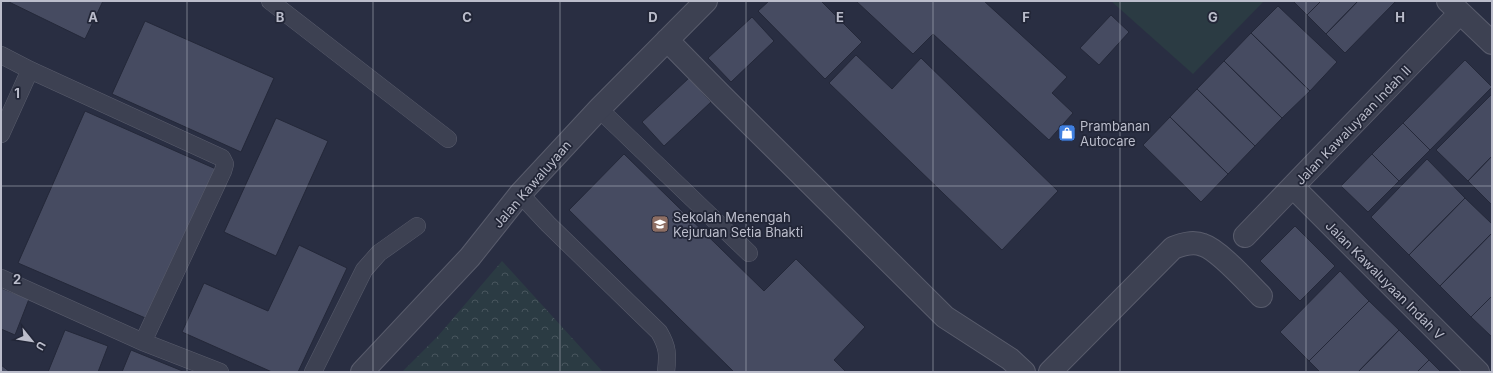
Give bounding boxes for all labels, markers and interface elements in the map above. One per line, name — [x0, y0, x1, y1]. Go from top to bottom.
text: A — [88, 9, 98, 25]
text: B — [276, 9, 285, 25]
text: C — [462, 9, 472, 25]
text: D — [648, 9, 658, 25]
text: E — [836, 9, 844, 25]
text: F — [1022, 9, 1030, 25]
text: G — [1208, 9, 1218, 25]
text: H — [1395, 9, 1405, 25]
street label: Jalan Kawaluyaan Indah II — [1292, 62, 1414, 188]
text: 1 — [14, 85, 20, 101]
place label: Prambanan Autocare — [1080, 118, 1150, 149]
shop icon: Prambanan Autocare — [1057, 123, 1077, 143]
street label: Jalan Kawaluyaan — [490, 137, 574, 231]
place label: Sekolah Menengah Kejuruan Setia Bhakti — [673, 209, 803, 240]
school or university icon: Sekolah Menengah Kejuruan Setia Bhakti — [650, 214, 670, 234]
street label: Jalan Kawaluyaan Indah V — [1322, 217, 1448, 343]
text: 2 — [13, 271, 21, 287]
north arrow — [12, 321, 52, 361]
text: U — [33, 339, 49, 353]

